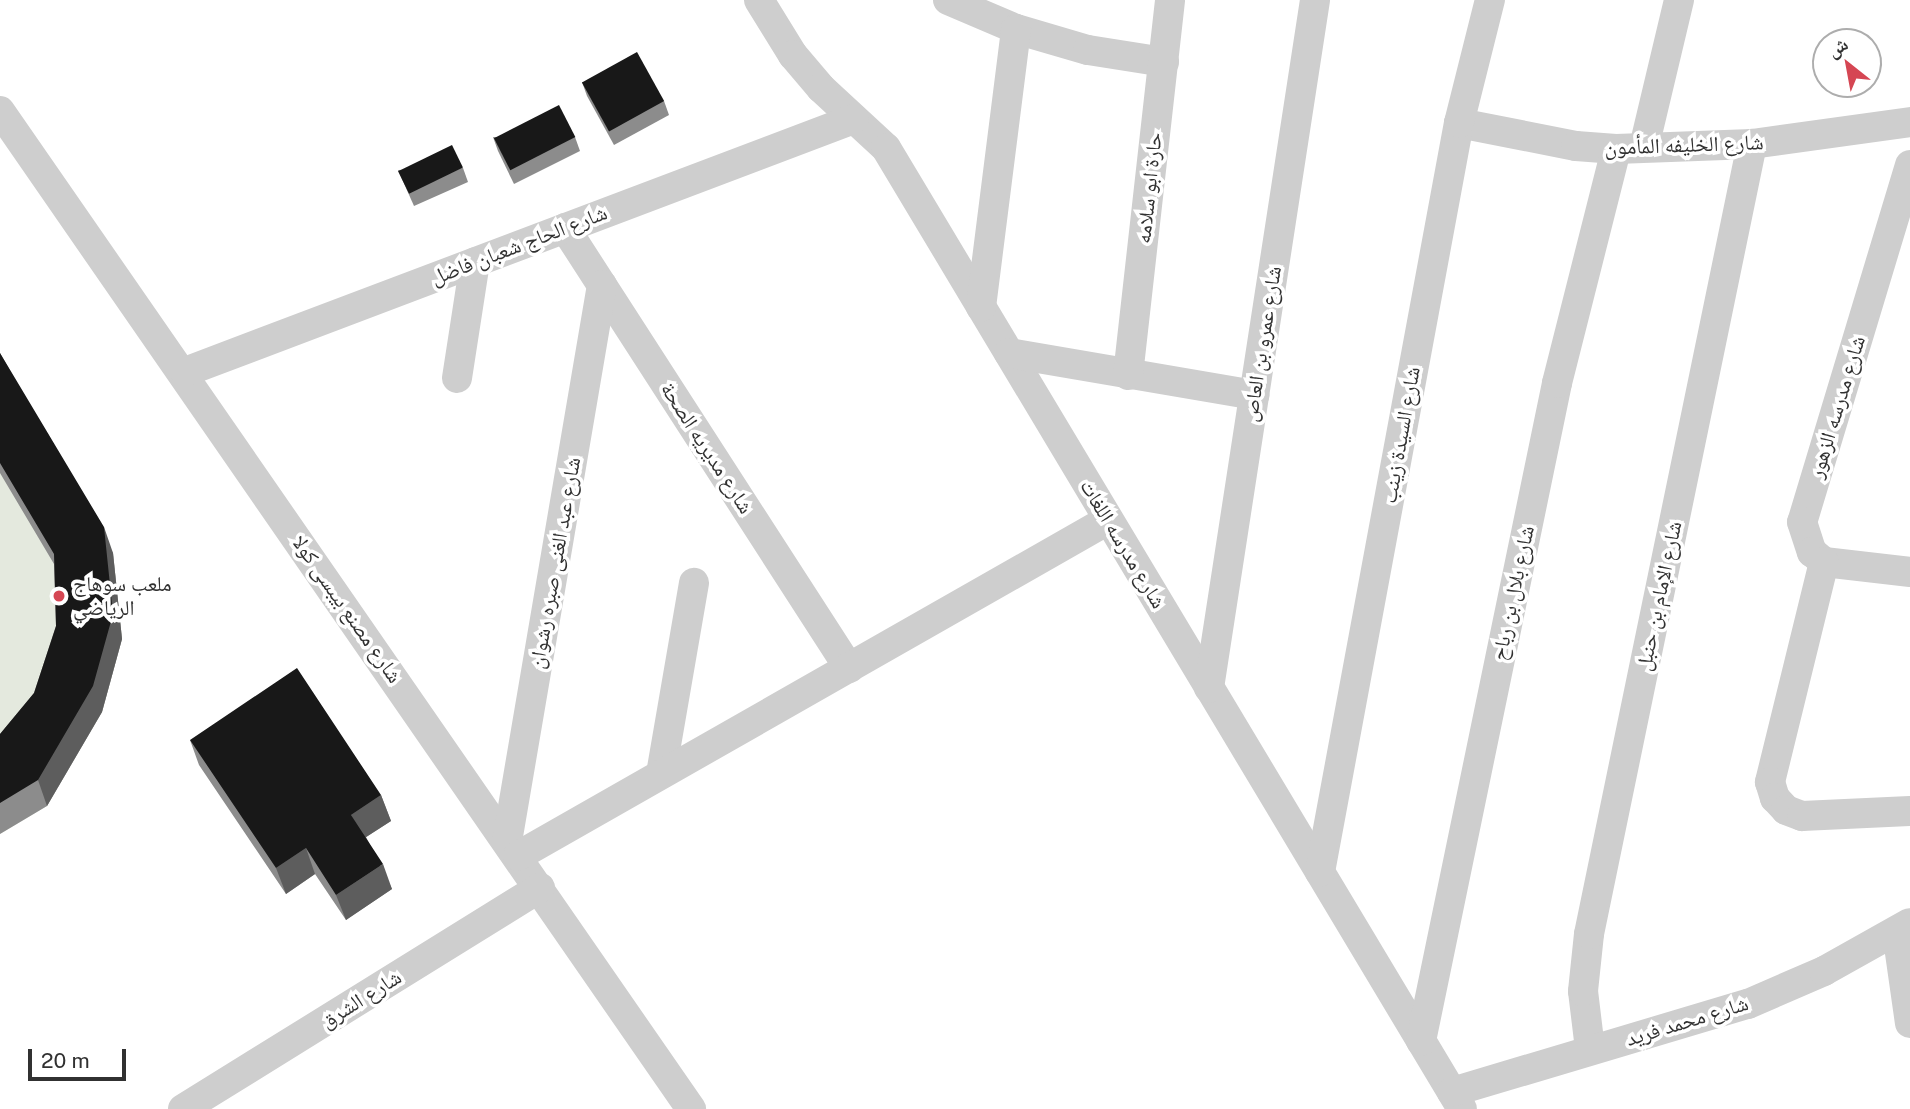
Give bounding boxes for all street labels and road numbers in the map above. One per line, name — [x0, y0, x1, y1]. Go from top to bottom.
street label: شارع الخليفه المأمون — [1604, 130, 1764, 160]
street label: حارة ابو سلامه — [1131, 131, 1167, 245]
street label: شارع الحاج شعبان فاضل — [427, 200, 611, 290]
street label: شارع عمرو بن العاص — [1237, 264, 1287, 424]
street label: شارع مدرسه الزهور — [1803, 333, 1871, 481]
street label: شارع السيدة زينب — [1377, 365, 1425, 505]
street label: شارع مديريه الصحة — [655, 378, 759, 518]
street label: شارع عبد الغنى صبره رشوان — [524, 455, 586, 671]
street label: شارع مدرسه اللغات — [1075, 475, 1171, 613]
street label: شارع الإمام بن حنبل — [1631, 519, 1687, 673]
street label: شارع بلال بن رباح — [1486, 523, 1540, 663]
street label: شارع مصنع بيبسى كولا — [287, 530, 407, 688]
street label: شارع الشرق — [316, 964, 406, 1034]
street label: شارع محمد فريد — [1623, 990, 1751, 1052]

